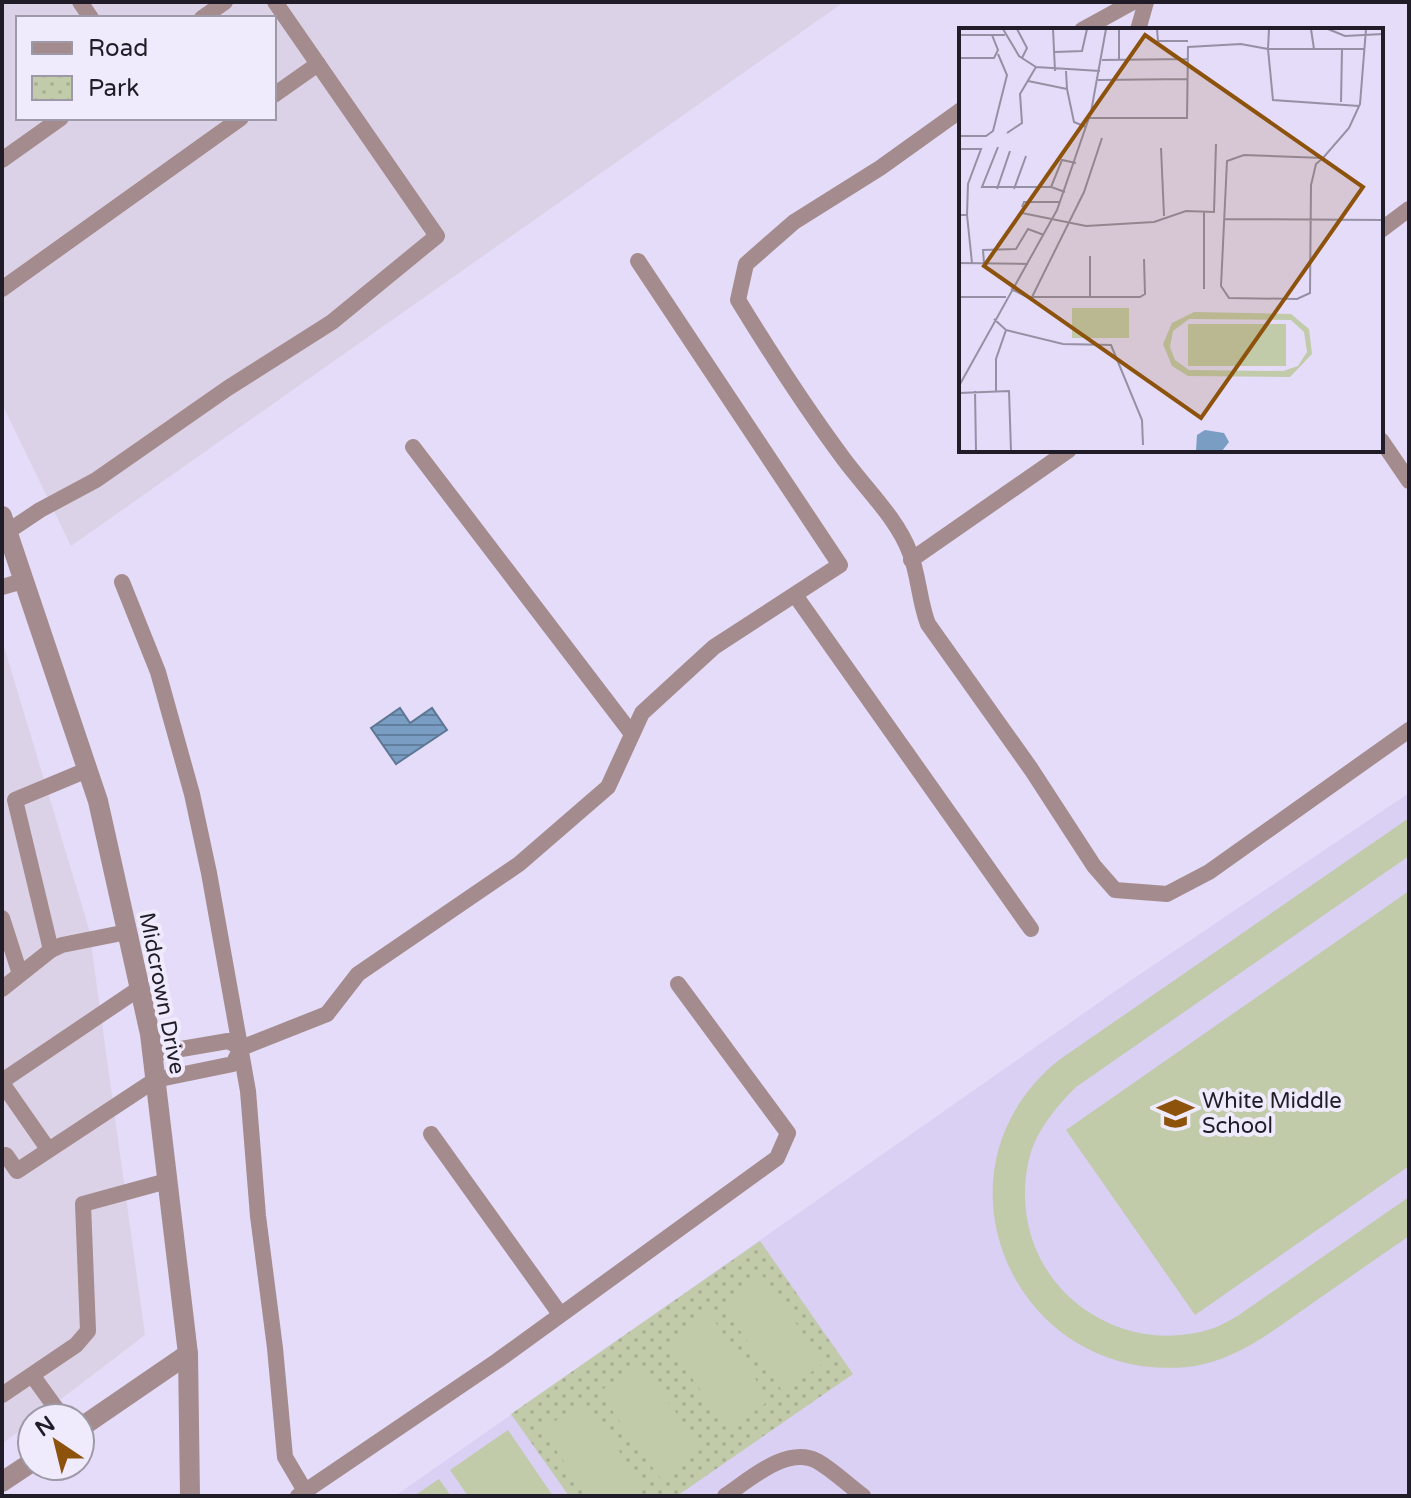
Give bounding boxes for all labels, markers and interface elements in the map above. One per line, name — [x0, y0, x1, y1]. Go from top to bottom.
legend — [16, 16, 276, 120]
inset map — [959, 28, 1383, 452]
text: Road — [88, 34, 148, 63]
text: Park — [88, 74, 139, 103]
street label: Midcrown Drive — [134, 910, 190, 1076]
place label: White Middle School — [1202, 1088, 1342, 1139]
school or university icon: White Middle School — [1157, 1094, 1195, 1132]
north arrow — [16, 1402, 96, 1482]
text: N — [30, 1411, 60, 1442]

